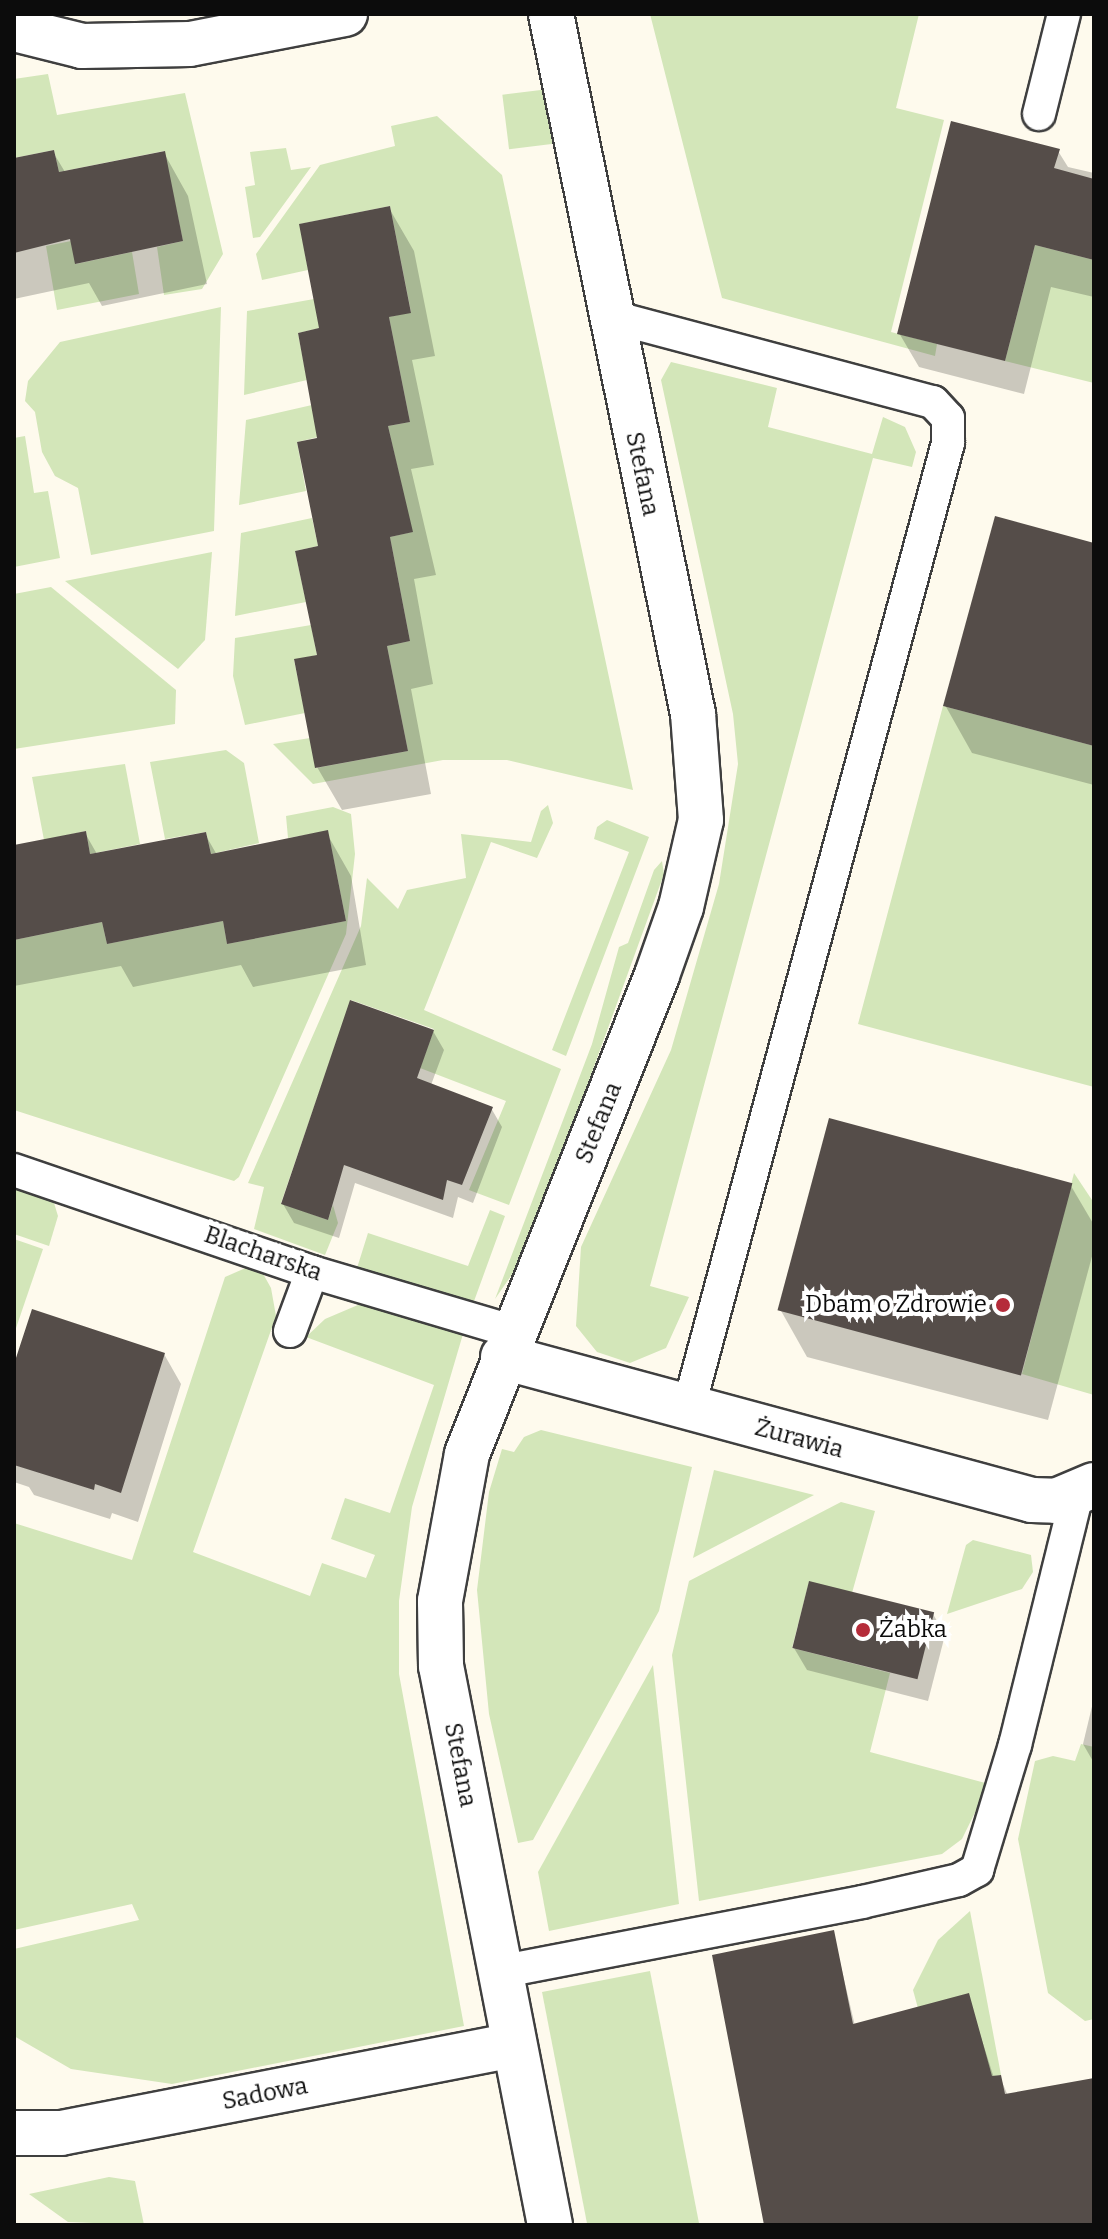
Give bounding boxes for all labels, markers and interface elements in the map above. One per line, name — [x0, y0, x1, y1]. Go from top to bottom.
street label: Stefana — [619, 429, 665, 519]
street label: Stefana — [570, 1078, 628, 1168]
street label: Blacharska — [200, 1220, 326, 1288]
place label: Dbam o Zdrowie — [805, 1291, 987, 1319]
marker: Dbam o Zdrowie — [994, 1296, 1012, 1314]
street label: Żurawia — [752, 1413, 846, 1465]
place label: Żabka — [879, 1616, 947, 1644]
marker: Żabka — [854, 1621, 872, 1639]
street label: Stefana — [438, 1720, 482, 1810]
street label: Sadowa — [220, 2072, 310, 2116]

